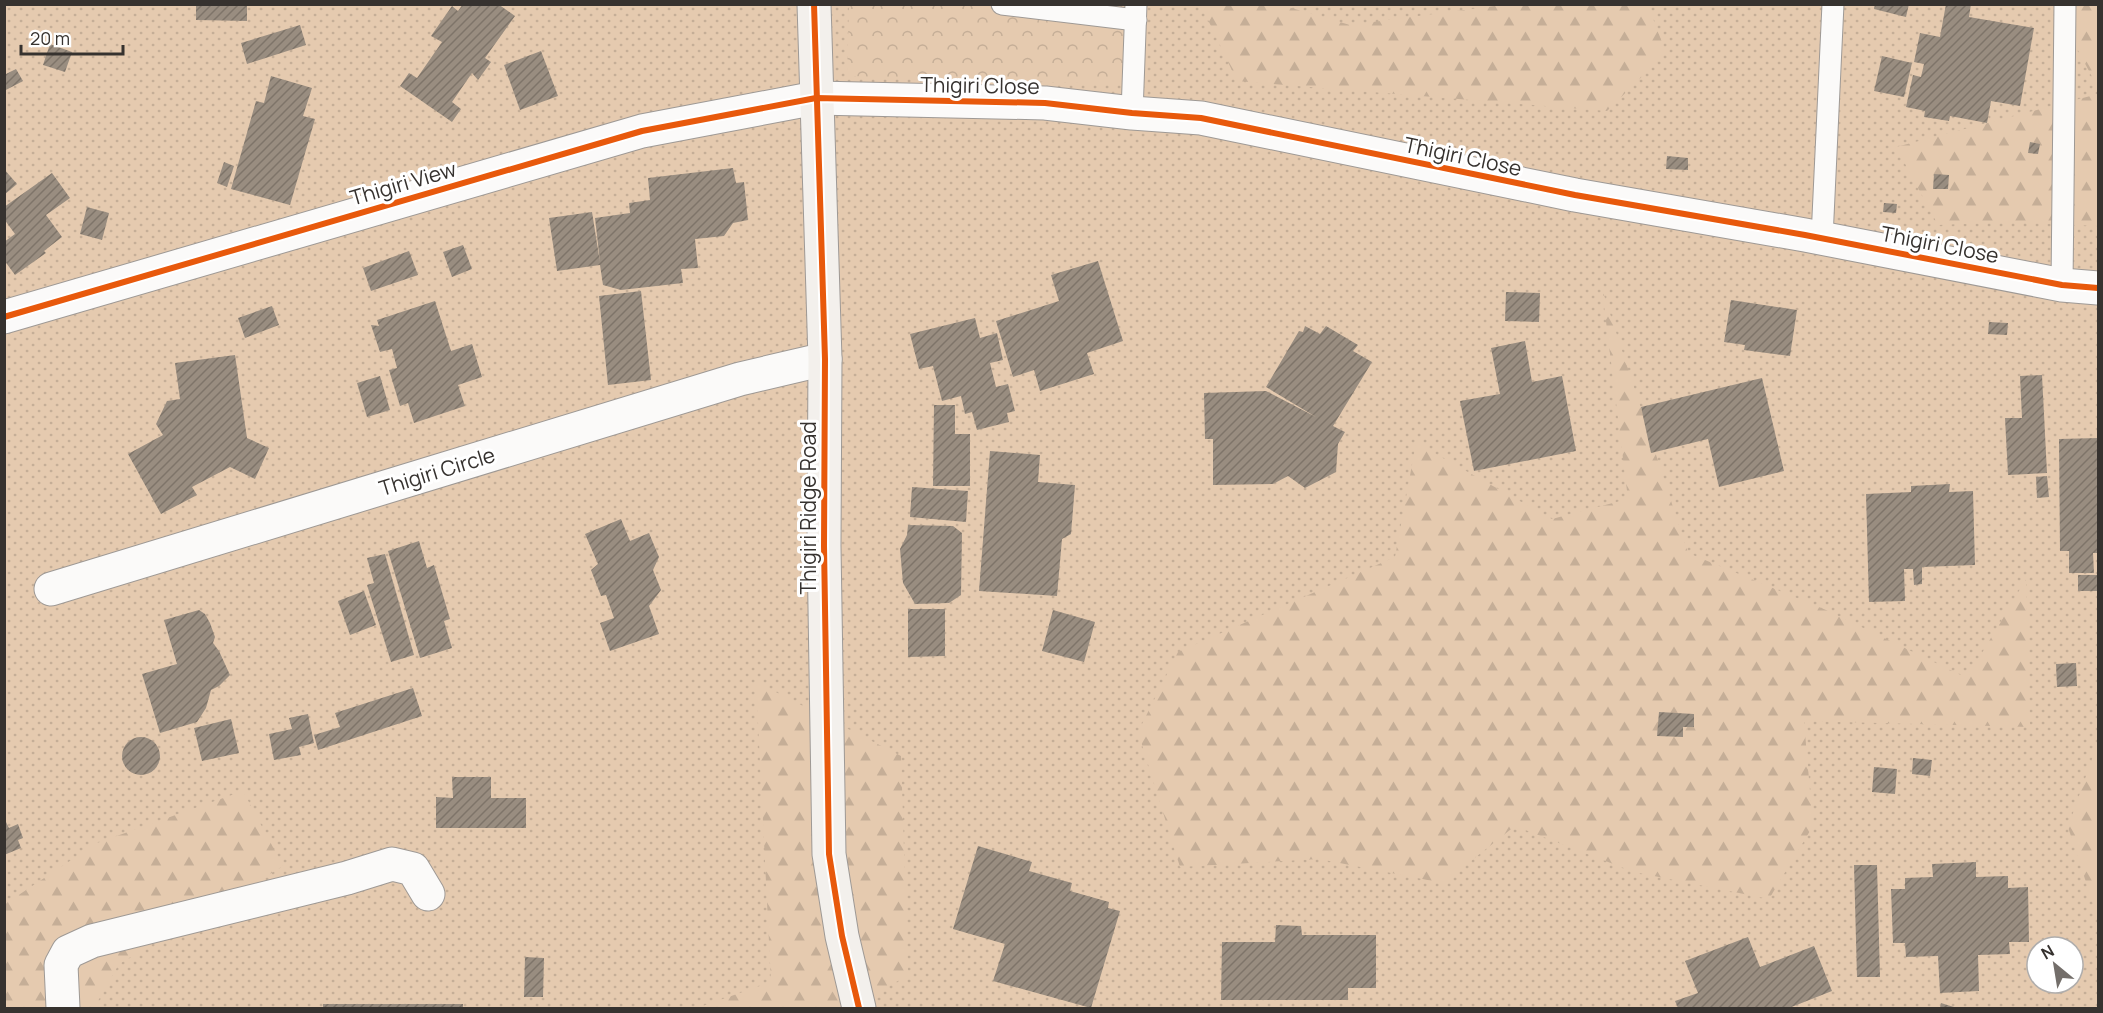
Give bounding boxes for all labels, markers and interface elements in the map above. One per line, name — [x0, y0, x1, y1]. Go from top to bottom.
scale bar — [21, 18, 123, 56]
text: 20 m — [30, 26, 70, 50]
street label: Thigiri Close — [920, 70, 1040, 100]
street label: Thigiri Close — [1402, 130, 1524, 182]
street label: Thigiri View — [347, 155, 459, 211]
street label: Thigiri Close — [1879, 219, 2001, 269]
street label: Thigiri Ridge Road — [794, 421, 822, 595]
street label: Thigiri Circle — [376, 440, 498, 502]
north arrow — [2025, 935, 2085, 995]
text: N — [2037, 940, 2058, 964]

